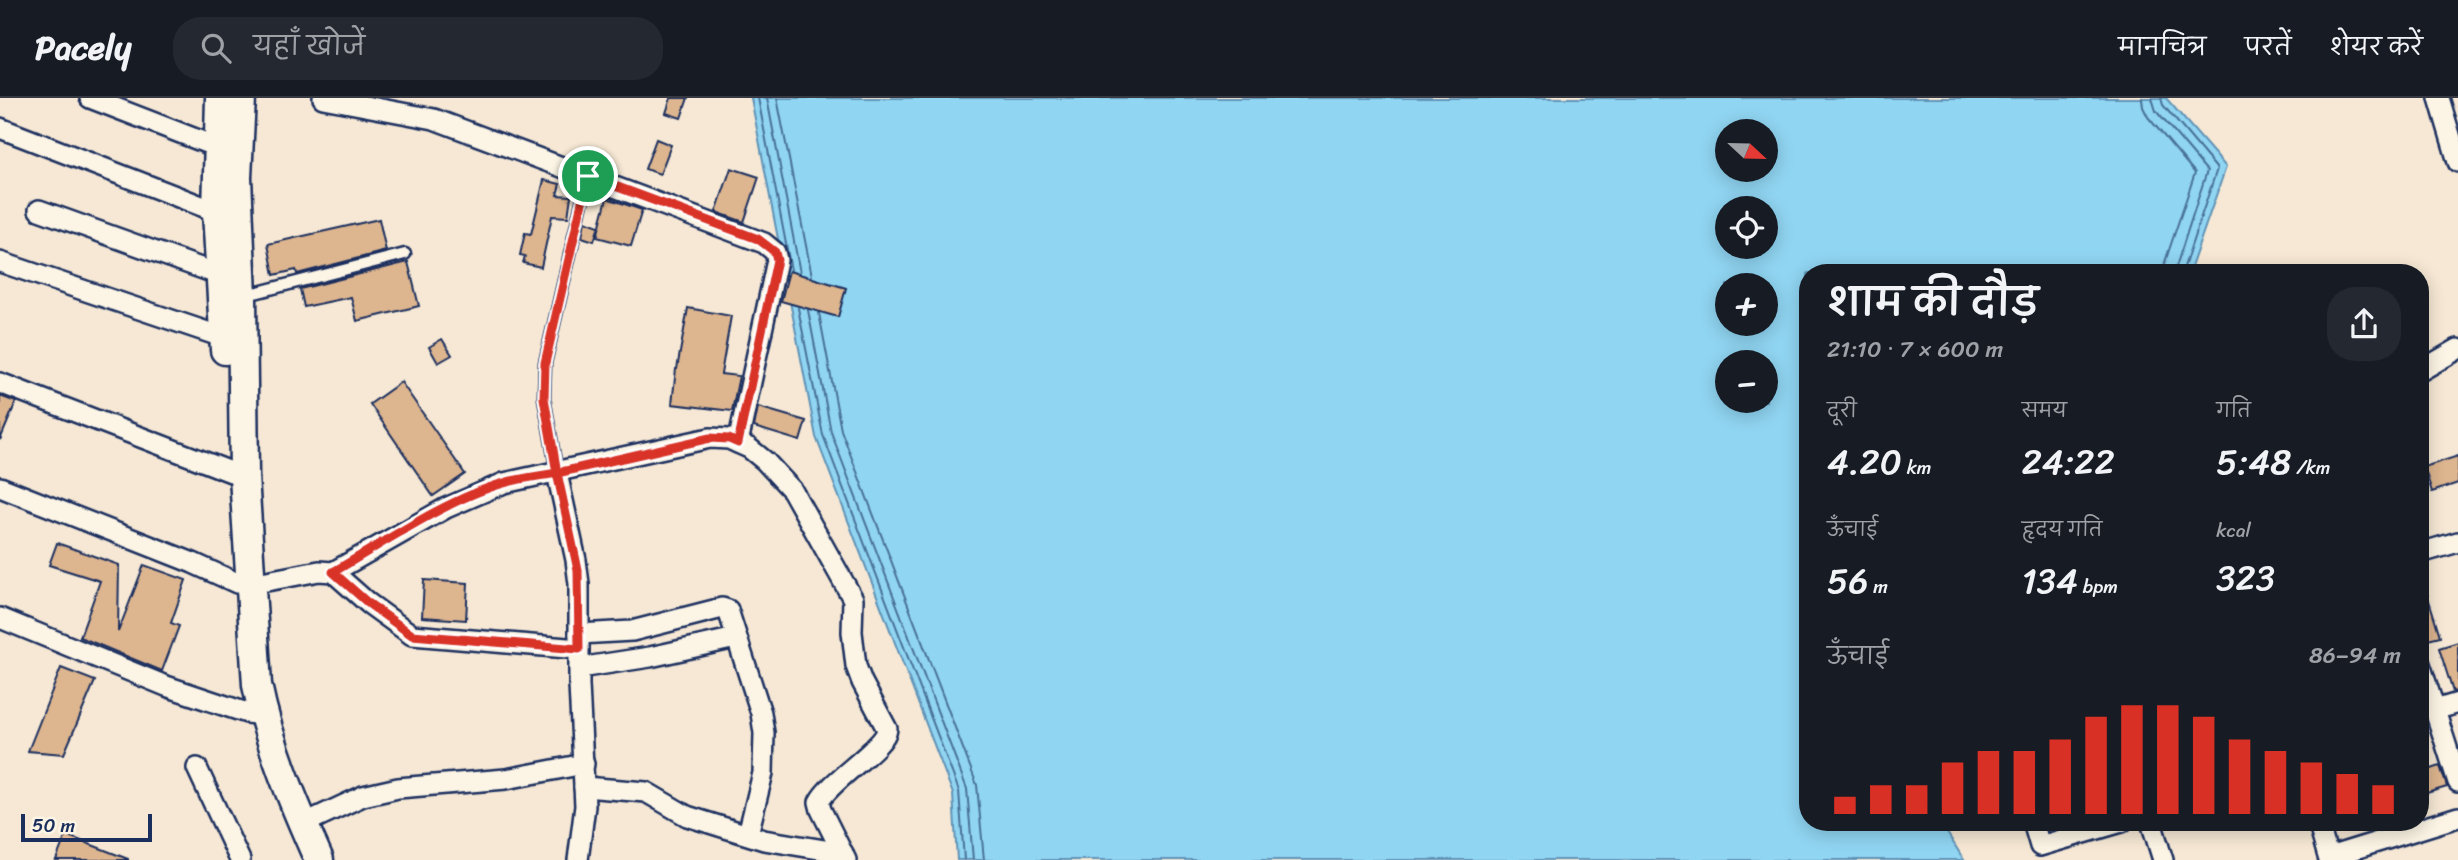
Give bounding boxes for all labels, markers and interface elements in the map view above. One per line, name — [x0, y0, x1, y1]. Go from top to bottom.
search box — [173, 17, 663, 80]
text: Pacely — [35, 19, 131, 77]
text: यहाँ खोजें — [253, 23, 365, 69]
text: मानचित्र — [2118, 26, 2206, 68]
text: परतें — [2244, 26, 2292, 68]
text: शेयर करें — [2330, 26, 2423, 68]
icon: search — [197, 29, 235, 67]
north arrow — [1715, 119, 1778, 182]
map controls — [1715, 119, 1778, 413]
pin — [558, 146, 618, 206]
icon: arrive — [569, 157, 607, 195]
button: locate — [1715, 196, 1778, 259]
text: शाम की दौड़ — [1827, 269, 2038, 336]
button: + — [1715, 273, 1778, 336]
button: share — [2327, 287, 2401, 361]
text: 21:10 · 7 × 600 m — [1827, 329, 2003, 370]
button: − — [1715, 350, 1778, 413]
text: दूरी — [1827, 394, 1857, 427]
text: समय — [2022, 394, 2067, 427]
text: गति — [2216, 394, 2251, 427]
text: 4.20 — [1827, 431, 1902, 493]
text: 24:22 — [2022, 431, 2115, 493]
text: 5:48 — [2216, 431, 2291, 493]
text: km — [1902, 451, 1931, 484]
text: /km — [2291, 451, 2330, 484]
text: ऊँचाई — [1827, 513, 1878, 546]
text: हृदय गति — [2022, 513, 2102, 546]
text: kcal — [2216, 514, 2251, 547]
text: 323 — [2216, 547, 2275, 609]
text: 56 — [1827, 550, 1868, 612]
text: 134 — [2022, 550, 2078, 612]
text: m — [1868, 570, 1888, 603]
text: bpm — [2078, 570, 2118, 603]
text: 86–94 m — [2309, 635, 2401, 676]
text: ऊँचाई — [1827, 636, 1889, 677]
text: 50 m — [32, 809, 75, 842]
scale bar — [21, 811, 152, 843]

